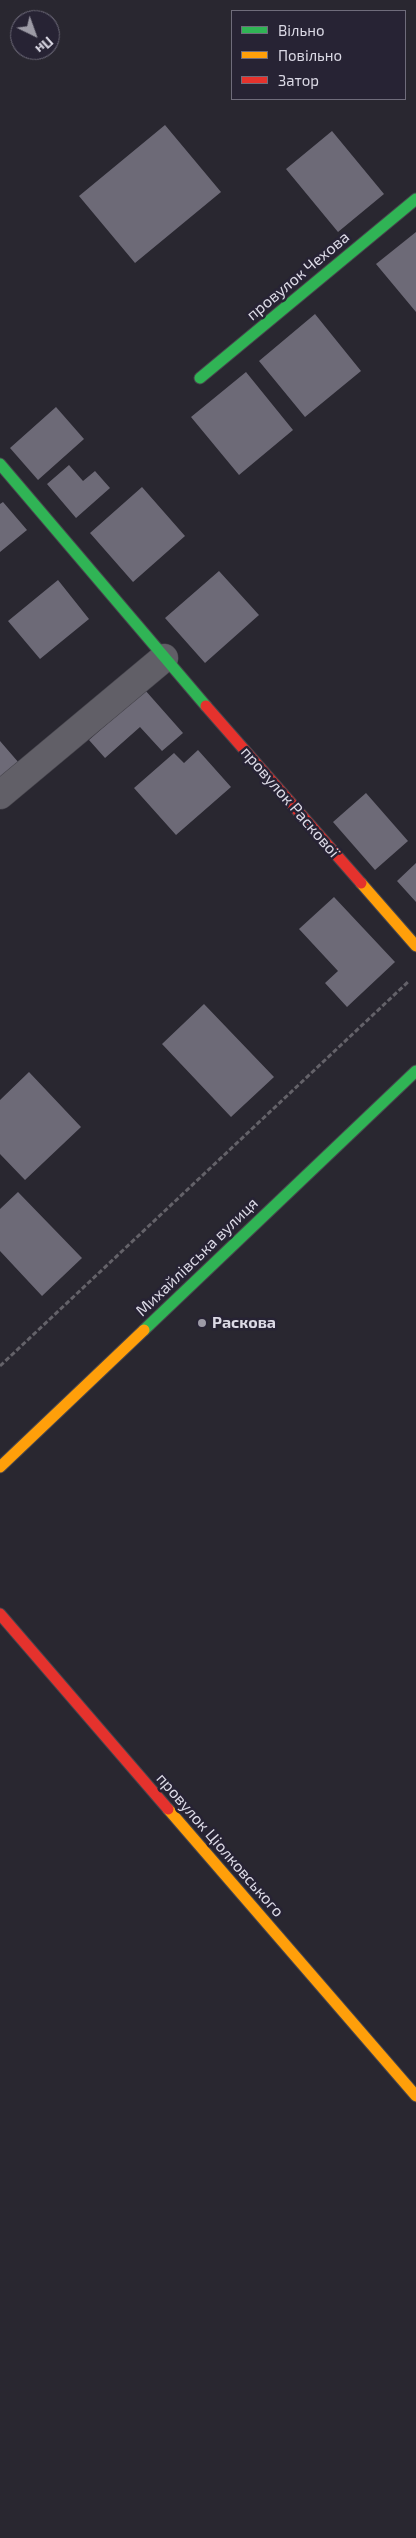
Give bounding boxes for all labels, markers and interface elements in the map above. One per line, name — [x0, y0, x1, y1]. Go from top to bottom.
north arrow — [10, 10, 60, 60]
legend — [231, 10, 406, 100]
text: Вільно — [278, 21, 325, 39]
text: Пн — [32, 33, 57, 58]
text: Повільно — [278, 46, 342, 64]
text: Затор — [278, 71, 319, 89]
street label: провулок Чехова — [243, 227, 353, 325]
street label: провулок Раскової — [237, 743, 343, 861]
street label: Михайлівська вулиця — [132, 1194, 262, 1320]
place label: Раскова — [212, 1313, 276, 1333]
marker: Раскова — [196, 1317, 208, 1329]
street label: провулок Ціолковського — [152, 1769, 288, 1921]

